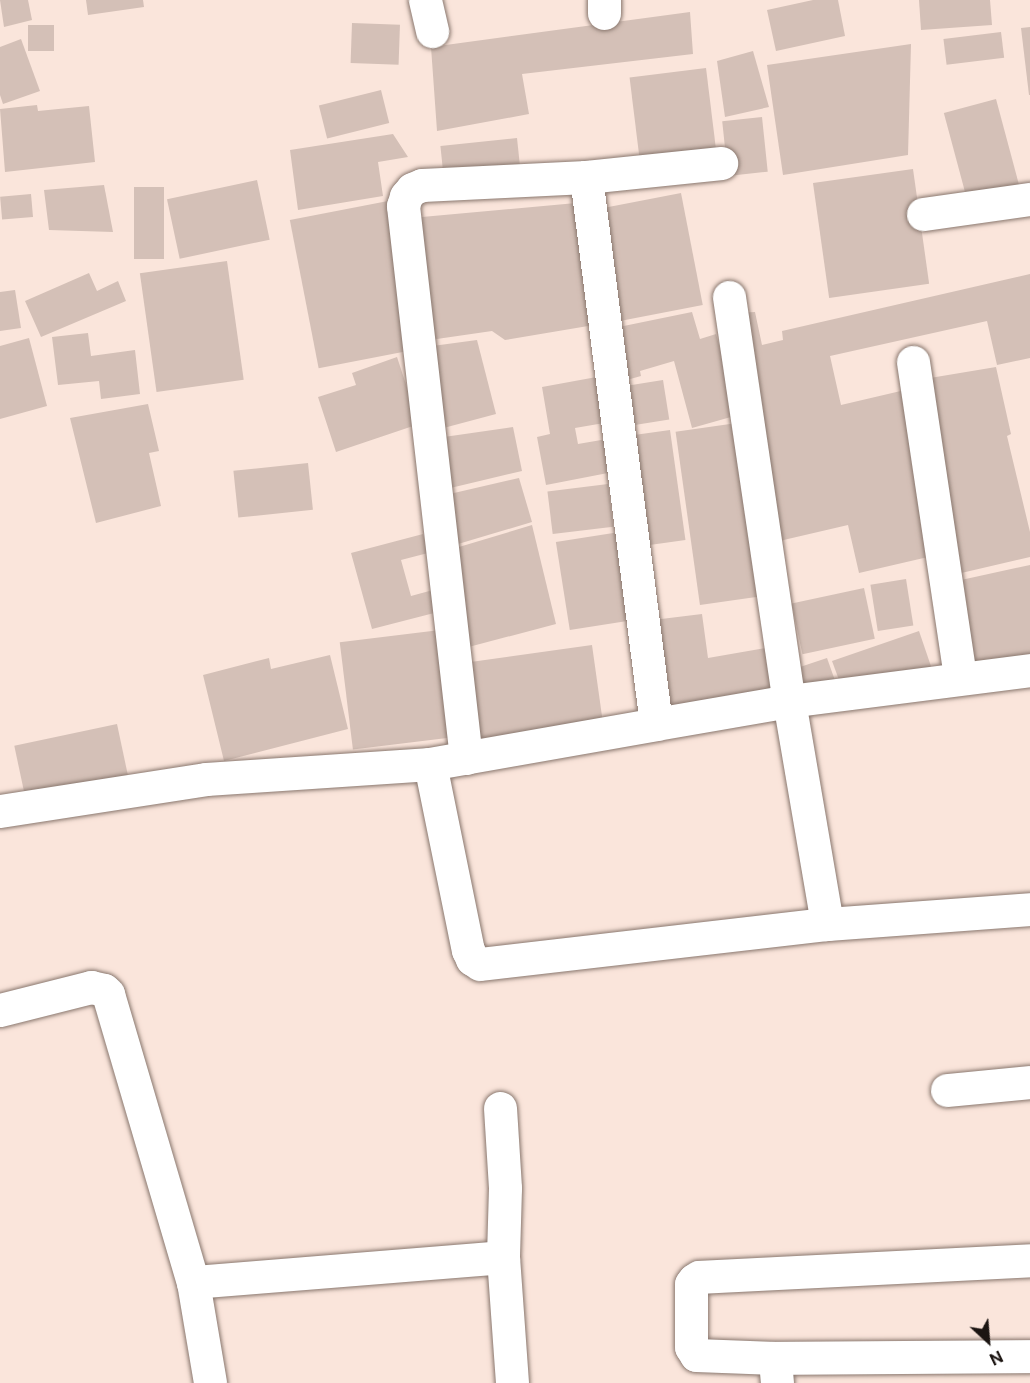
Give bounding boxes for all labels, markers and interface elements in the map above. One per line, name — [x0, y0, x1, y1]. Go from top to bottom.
north arrow — [958, 1311, 1018, 1371]
text: N — [986, 1346, 1006, 1369]

